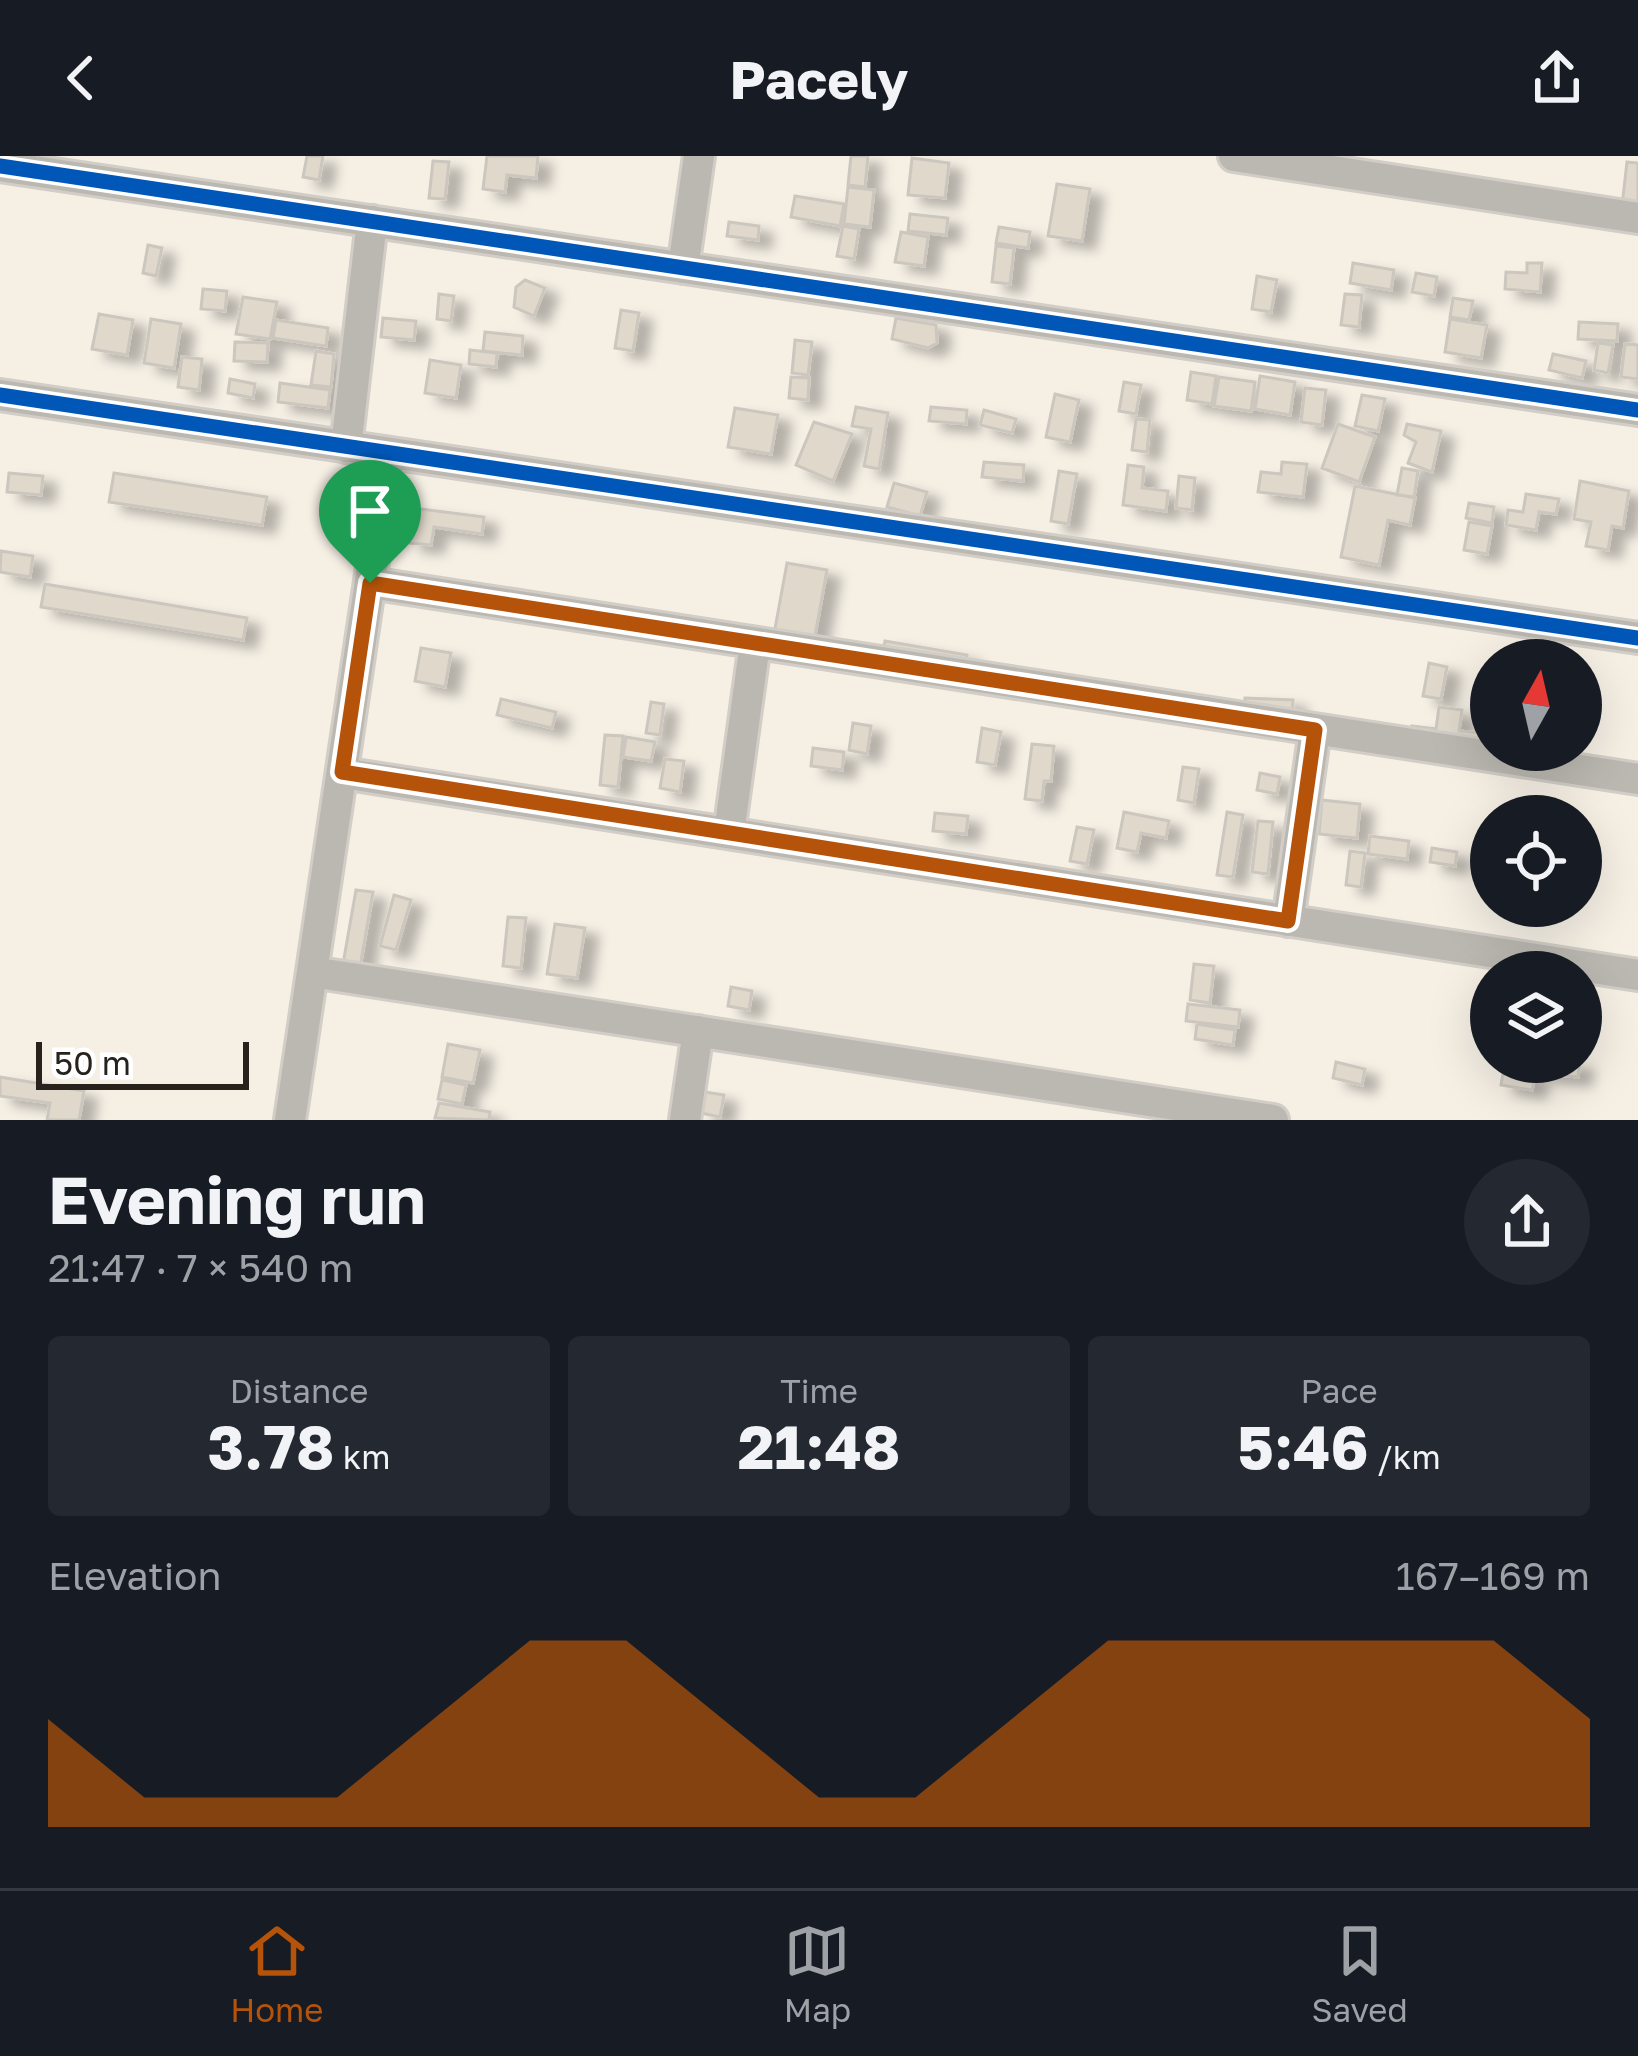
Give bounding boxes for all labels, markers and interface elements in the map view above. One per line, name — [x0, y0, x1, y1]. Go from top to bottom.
icon: back — [48, 45, 114, 111]
icon: share — [1524, 45, 1590, 111]
text: Pacely — [729, 46, 909, 111]
pin — [319, 460, 421, 583]
icon: arrive — [337, 478, 403, 544]
north arrow — [1470, 639, 1602, 771]
map controls — [1470, 639, 1602, 1083]
button: locate — [1470, 795, 1602, 927]
button: layers — [1470, 951, 1602, 1083]
scale bar — [36, 1036, 249, 1089]
text: 50 m — [54, 1043, 131, 1082]
text: Evening run — [48, 1159, 426, 1239]
button: share — [1464, 1159, 1590, 1285]
text: 21:47 · 7 × 540 m — [48, 1244, 353, 1291]
text: Distance — [230, 1371, 368, 1410]
text: Time — [780, 1371, 858, 1410]
text: Pace — [1300, 1371, 1378, 1410]
text: 3.78 — [207, 1410, 334, 1482]
text: 21:48 — [738, 1410, 900, 1482]
text: 5:46 — [1237, 1410, 1369, 1482]
text: km — [334, 1437, 391, 1476]
text: /km — [1369, 1437, 1441, 1476]
text: Elevation — [48, 1552, 221, 1599]
text: 167–169 m — [1396, 1552, 1590, 1599]
tab: Home — [230, 1918, 323, 2029]
tab: Map — [784, 1918, 851, 2029]
tab: Saved — [1311, 1918, 1408, 2029]

